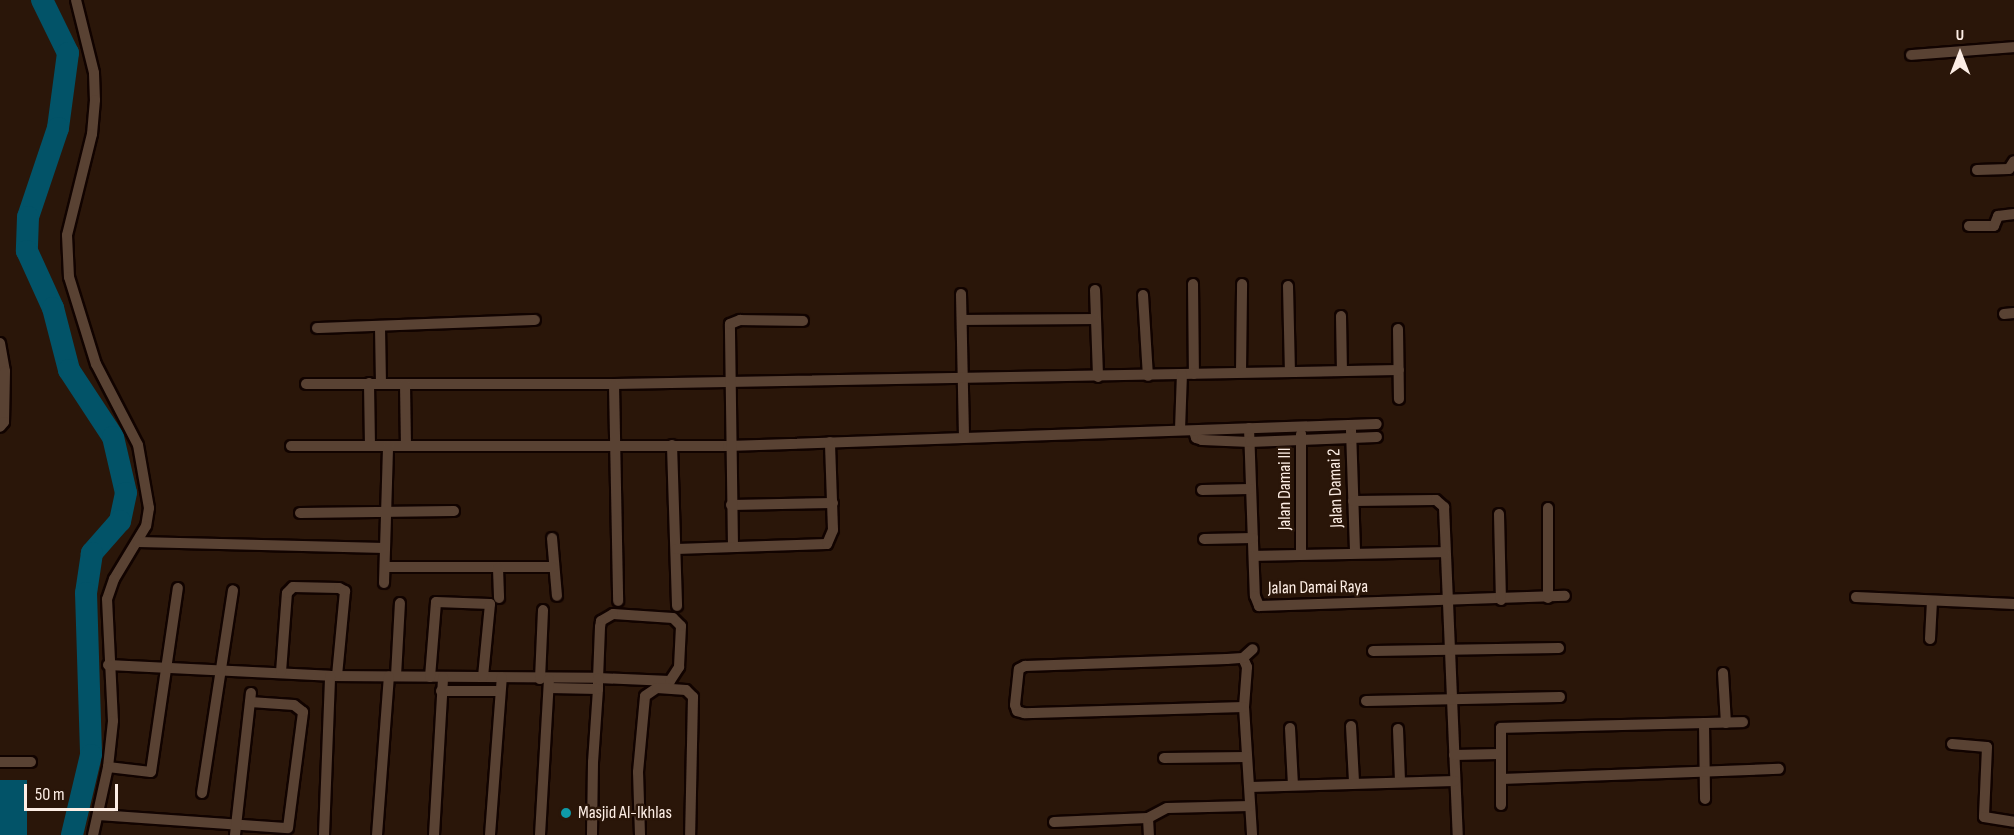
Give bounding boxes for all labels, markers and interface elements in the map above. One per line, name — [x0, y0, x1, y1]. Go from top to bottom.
north arrow — [1930, 24, 1990, 84]
text: U — [1956, 26, 1964, 45]
street label: Jalan Damai III — [1274, 448, 1296, 530]
street label: Jalan Damai 2 — [1324, 448, 1348, 528]
street label: Jalan Damai Raya — [1268, 576, 1368, 600]
scale bar — [27, 772, 122, 810]
text: 50 m — [35, 784, 65, 805]
place label: Masjid Al-Ikhlas — [578, 802, 672, 824]
marker: Masjid Al-Ikhlas — [559, 806, 573, 820]

